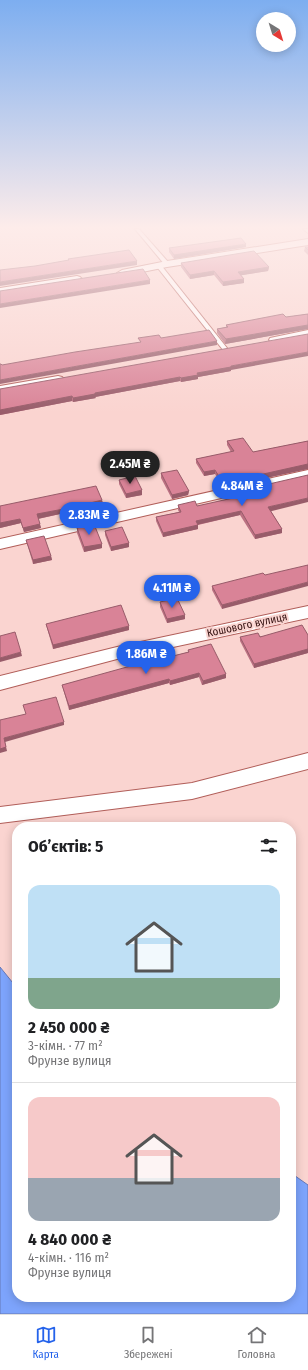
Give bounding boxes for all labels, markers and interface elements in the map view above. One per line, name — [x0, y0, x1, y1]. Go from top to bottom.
north arrow — [256, 12, 296, 52]
map controls — [256, 12, 296, 52]
pin: 2.45M ₴ — [93, 451, 167, 485]
text: 2.45M ₴ — [110, 456, 150, 471]
pin: 4.84M ₴ — [205, 473, 279, 507]
text: 4.84M ₴ — [221, 478, 263, 493]
pin: 2.83M ₴ — [52, 502, 126, 536]
text: 2.83M ₴ — [69, 507, 109, 522]
pin: 4.11M ₴ — [135, 575, 209, 609]
text: 4.11M ₴ — [153, 580, 191, 595]
street label: Кошового вулиця — [206, 610, 288, 640]
pin: 1.86M ₴ — [109, 641, 183, 675]
text: 1.86M ₴ — [125, 646, 167, 661]
icon: filters — [258, 835, 280, 857]
text: Об’єктів: 5 — [28, 836, 103, 857]
icon: home — [118, 911, 190, 983]
text: 2 450 000 ₴ — [28, 1017, 110, 1038]
text: 3-кімн. · 77 m² — [28, 1038, 103, 1053]
text: Фрунзе вулиця — [28, 1053, 111, 1068]
icon: home — [118, 1123, 190, 1195]
text: 4 840 000 ₴ — [28, 1229, 111, 1250]
text: 4-кімн. · 116 m² — [28, 1250, 109, 1265]
text: Фрунзе вулиця — [28, 1265, 111, 1280]
tab: Карта — [33, 1324, 59, 1361]
tab: Збережені — [124, 1324, 172, 1361]
tab: Головна — [238, 1324, 275, 1361]

